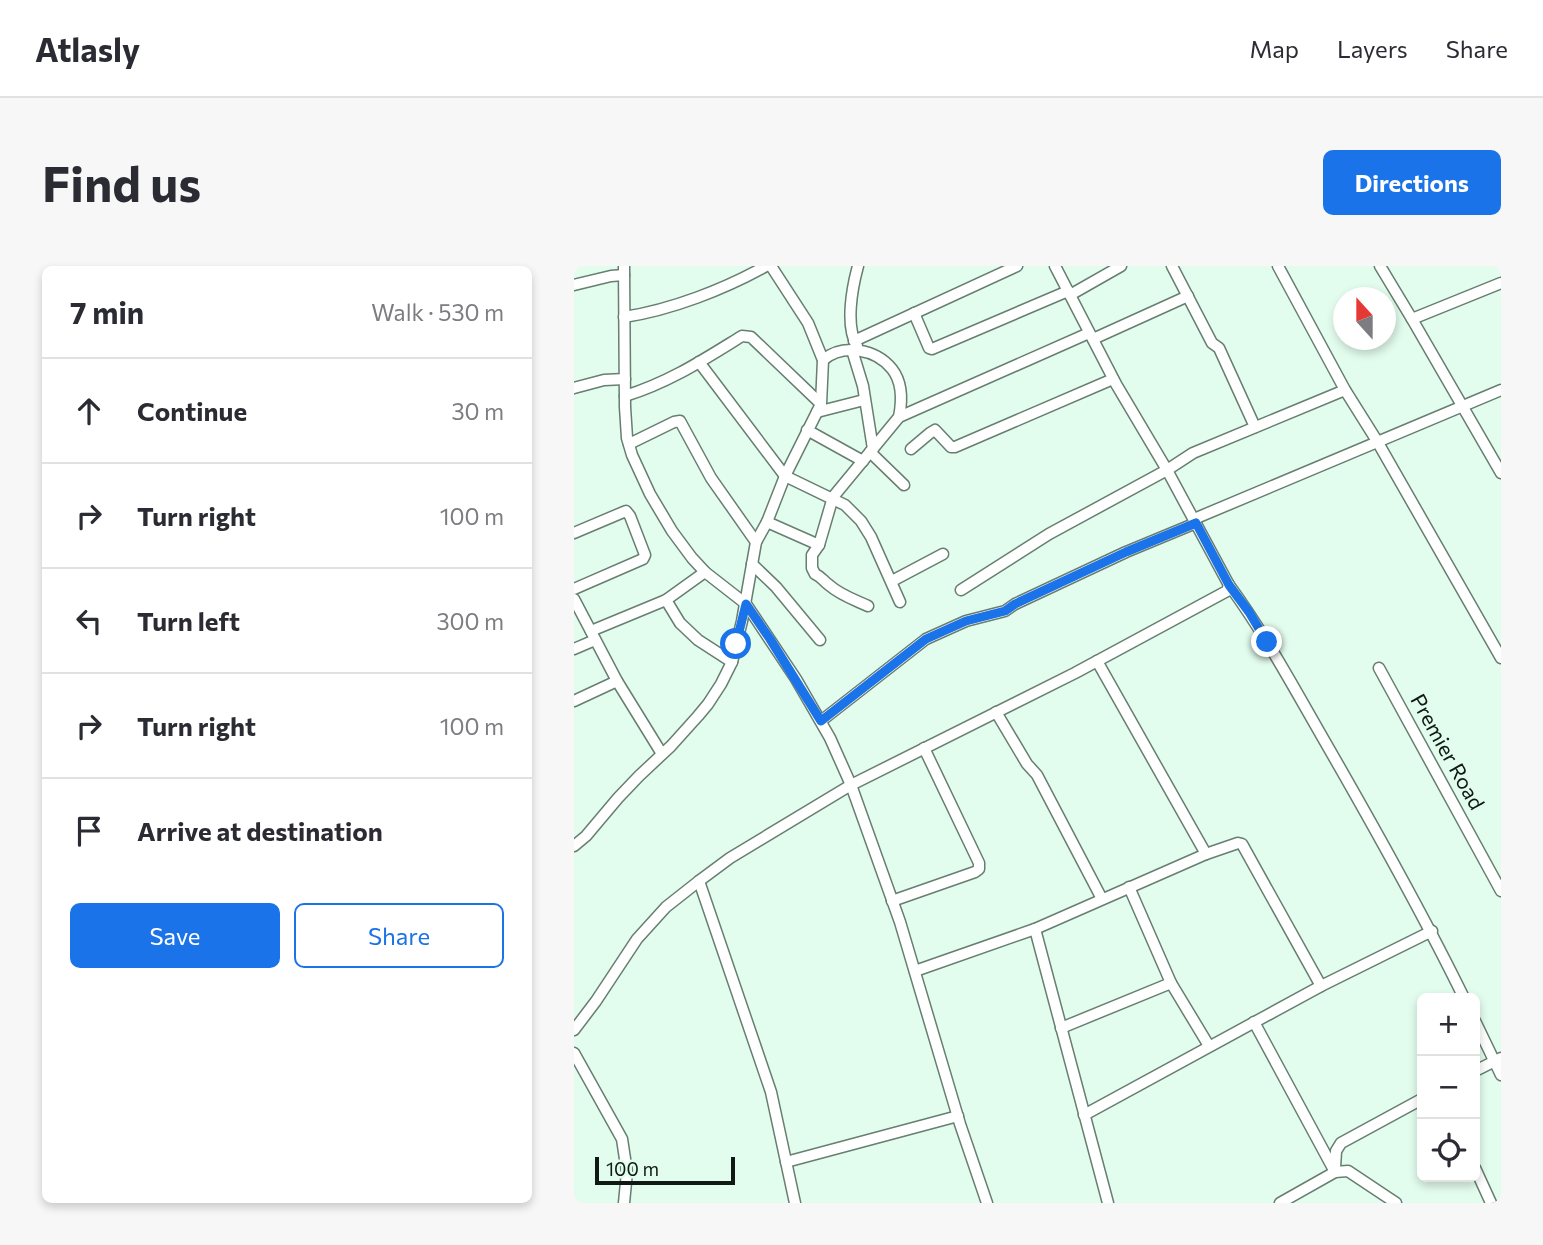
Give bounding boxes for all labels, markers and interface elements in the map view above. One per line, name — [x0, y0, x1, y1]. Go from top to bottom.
text: Atlasly — [35, 28, 140, 69]
text: Map — [1250, 34, 1299, 63]
text: Layers — [1337, 34, 1408, 63]
text: Share — [1446, 34, 1508, 63]
button: Directions — [1323, 150, 1501, 215]
text: Find us — [42, 152, 201, 212]
north arrow — [1333, 287, 1396, 350]
text: 7 min — [70, 293, 144, 330]
text: Walk · 530 m — [371, 298, 504, 326]
icon: ahead — [70, 392, 108, 430]
text: Continue — [137, 395, 247, 426]
text: 30 m — [451, 397, 504, 425]
icon: right — [70, 497, 108, 535]
text: Turn right — [137, 500, 256, 531]
text: 100 m — [440, 502, 504, 530]
icon: left — [70, 602, 108, 640]
text: Turn left — [137, 605, 240, 636]
text: 300 m — [436, 607, 504, 635]
route end — [1251, 626, 1282, 657]
route start — [720, 628, 751, 659]
street label: Premier Road — [1406, 689, 1490, 814]
icon: right — [70, 707, 108, 745]
text: Turn right — [137, 710, 256, 741]
text: 100 m — [440, 712, 504, 740]
icon: arrive — [70, 812, 108, 850]
text: Arrive at destination — [137, 815, 383, 846]
button: Save — [70, 903, 280, 968]
button: Share — [294, 903, 504, 968]
map controls — [1417, 993, 1480, 1182]
button: + — [1417, 993, 1480, 1056]
button: − — [1417, 1056, 1480, 1119]
button: locate — [1417, 1119, 1480, 1182]
scale bar — [595, 1154, 735, 1186]
text: 100 m — [606, 1157, 659, 1180]

